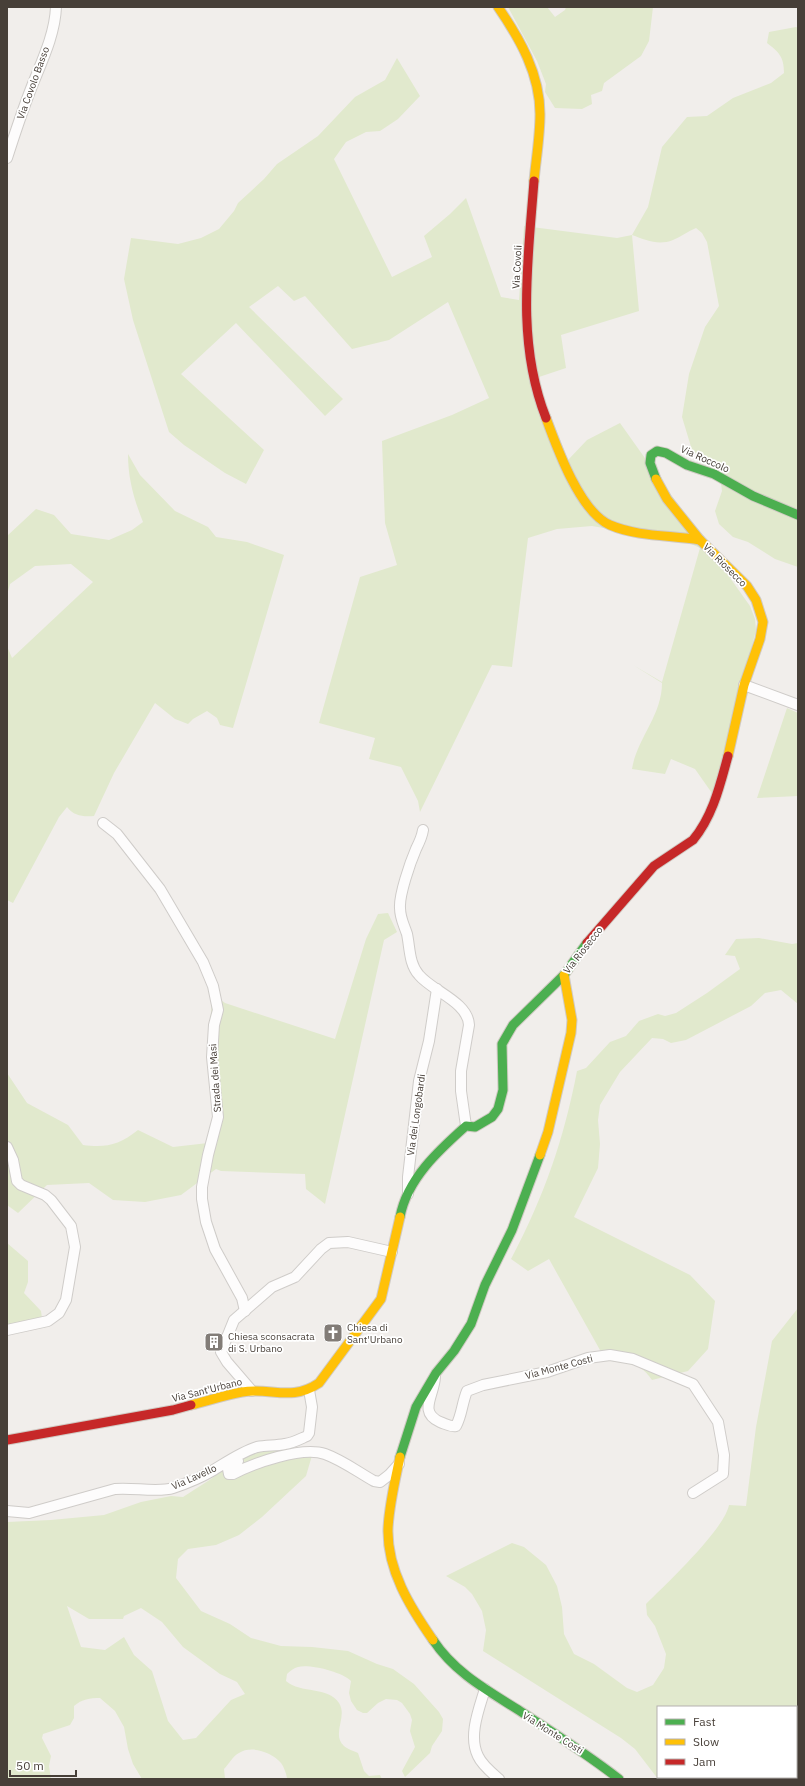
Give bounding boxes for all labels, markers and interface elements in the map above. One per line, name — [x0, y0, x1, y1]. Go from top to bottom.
street label: Via Covolo Basso — [14, 45, 52, 121]
street label: Via Covoli — [509, 245, 525, 289]
street label: Via Roccolo — [679, 442, 732, 476]
street label: Via Riosecco — [700, 540, 750, 590]
street label: Via Riosecco — [560, 923, 606, 976]
street label: Strada dei Masi — [206, 1043, 224, 1113]
street label: Via dei Longobardi — [404, 1073, 428, 1157]
place label: Chiesa di Sant'Urbano — [347, 1321, 403, 1346]
church icon: Chiesa di Sant'Urbano — [322, 1322, 344, 1344]
place label: Chiesa sconsacrata di S. Urbano — [228, 1330, 315, 1355]
building icon: Chiesa sconsacrata di S. Urbano — [203, 1331, 225, 1353]
street label: Via Monte Costi — [524, 1352, 594, 1382]
street label: Via Sant'Urbano — [171, 1375, 244, 1405]
street label: Via Lavello — [169, 1461, 219, 1493]
legend — [657, 1706, 797, 1778]
street label: Via Monte Costi — [520, 1709, 586, 1757]
text: Fast — [693, 1714, 716, 1729]
text: Slow — [693, 1734, 719, 1749]
scale bar — [10, 1752, 76, 1778]
text: Jam — [693, 1754, 716, 1769]
text: 50 m — [16, 1758, 44, 1773]

